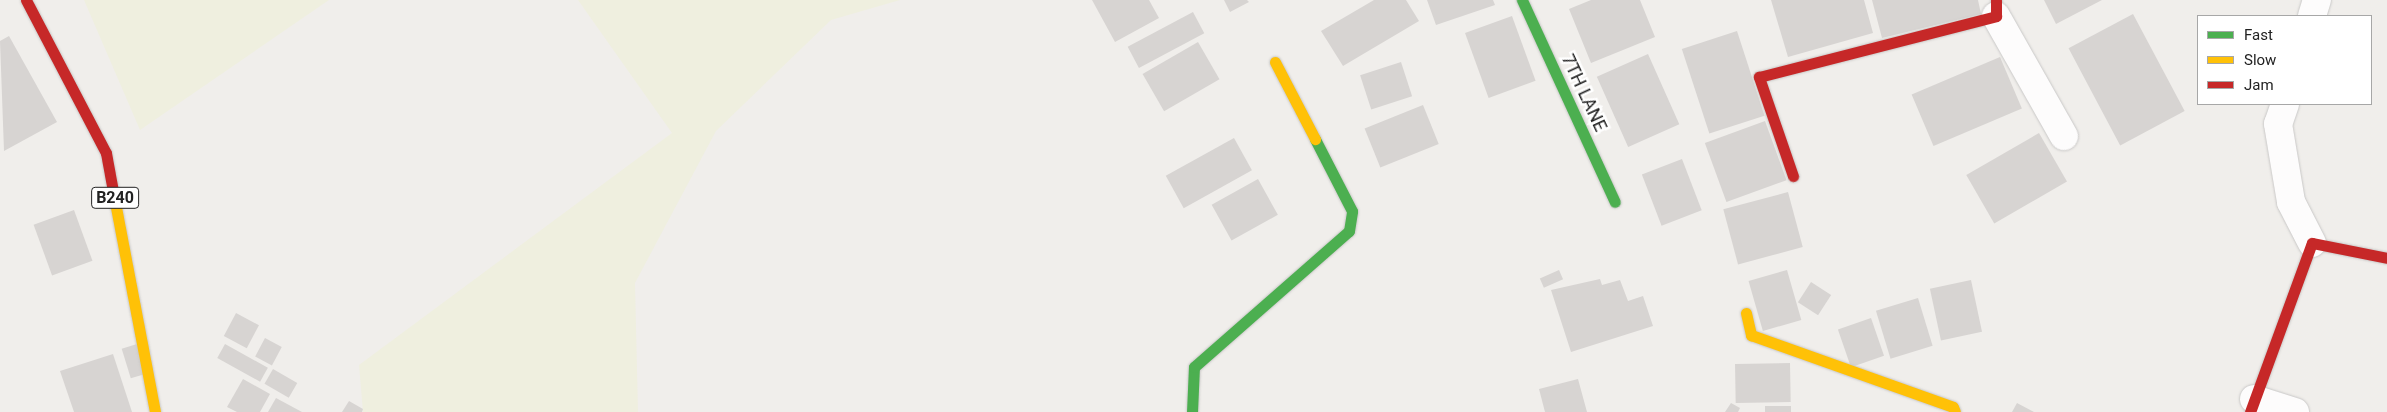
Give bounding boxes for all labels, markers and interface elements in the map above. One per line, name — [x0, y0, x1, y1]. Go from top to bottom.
legend — [2197, 15, 2372, 105]
text: Fast — [2244, 26, 2273, 44]
street label: 7TH LANE — [1557, 51, 1611, 135]
text: Slow — [2244, 51, 2276, 69]
text: Jam — [2244, 76, 2274, 94]
road number: B240 — [90, 184, 140, 212]

